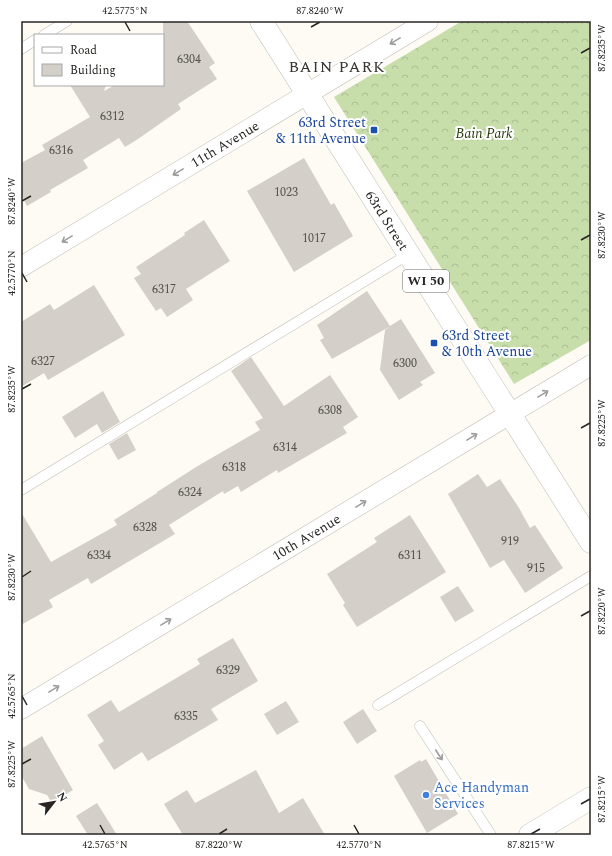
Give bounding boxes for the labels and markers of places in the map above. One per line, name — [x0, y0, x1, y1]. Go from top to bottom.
place label: 63rd Street & 11th Avenue — [276, 112, 366, 149]
marker: 63rd Street & 11th Avenue — [369, 125, 379, 135]
place label: 63rd Street & 10th Avenue — [442, 325, 532, 362]
marker: 63rd Street & 10th Avenue — [429, 338, 439, 348]
place label: Ace Handyman Services — [434, 777, 529, 814]
marker: Ace Handyman Services — [421, 790, 431, 800]

